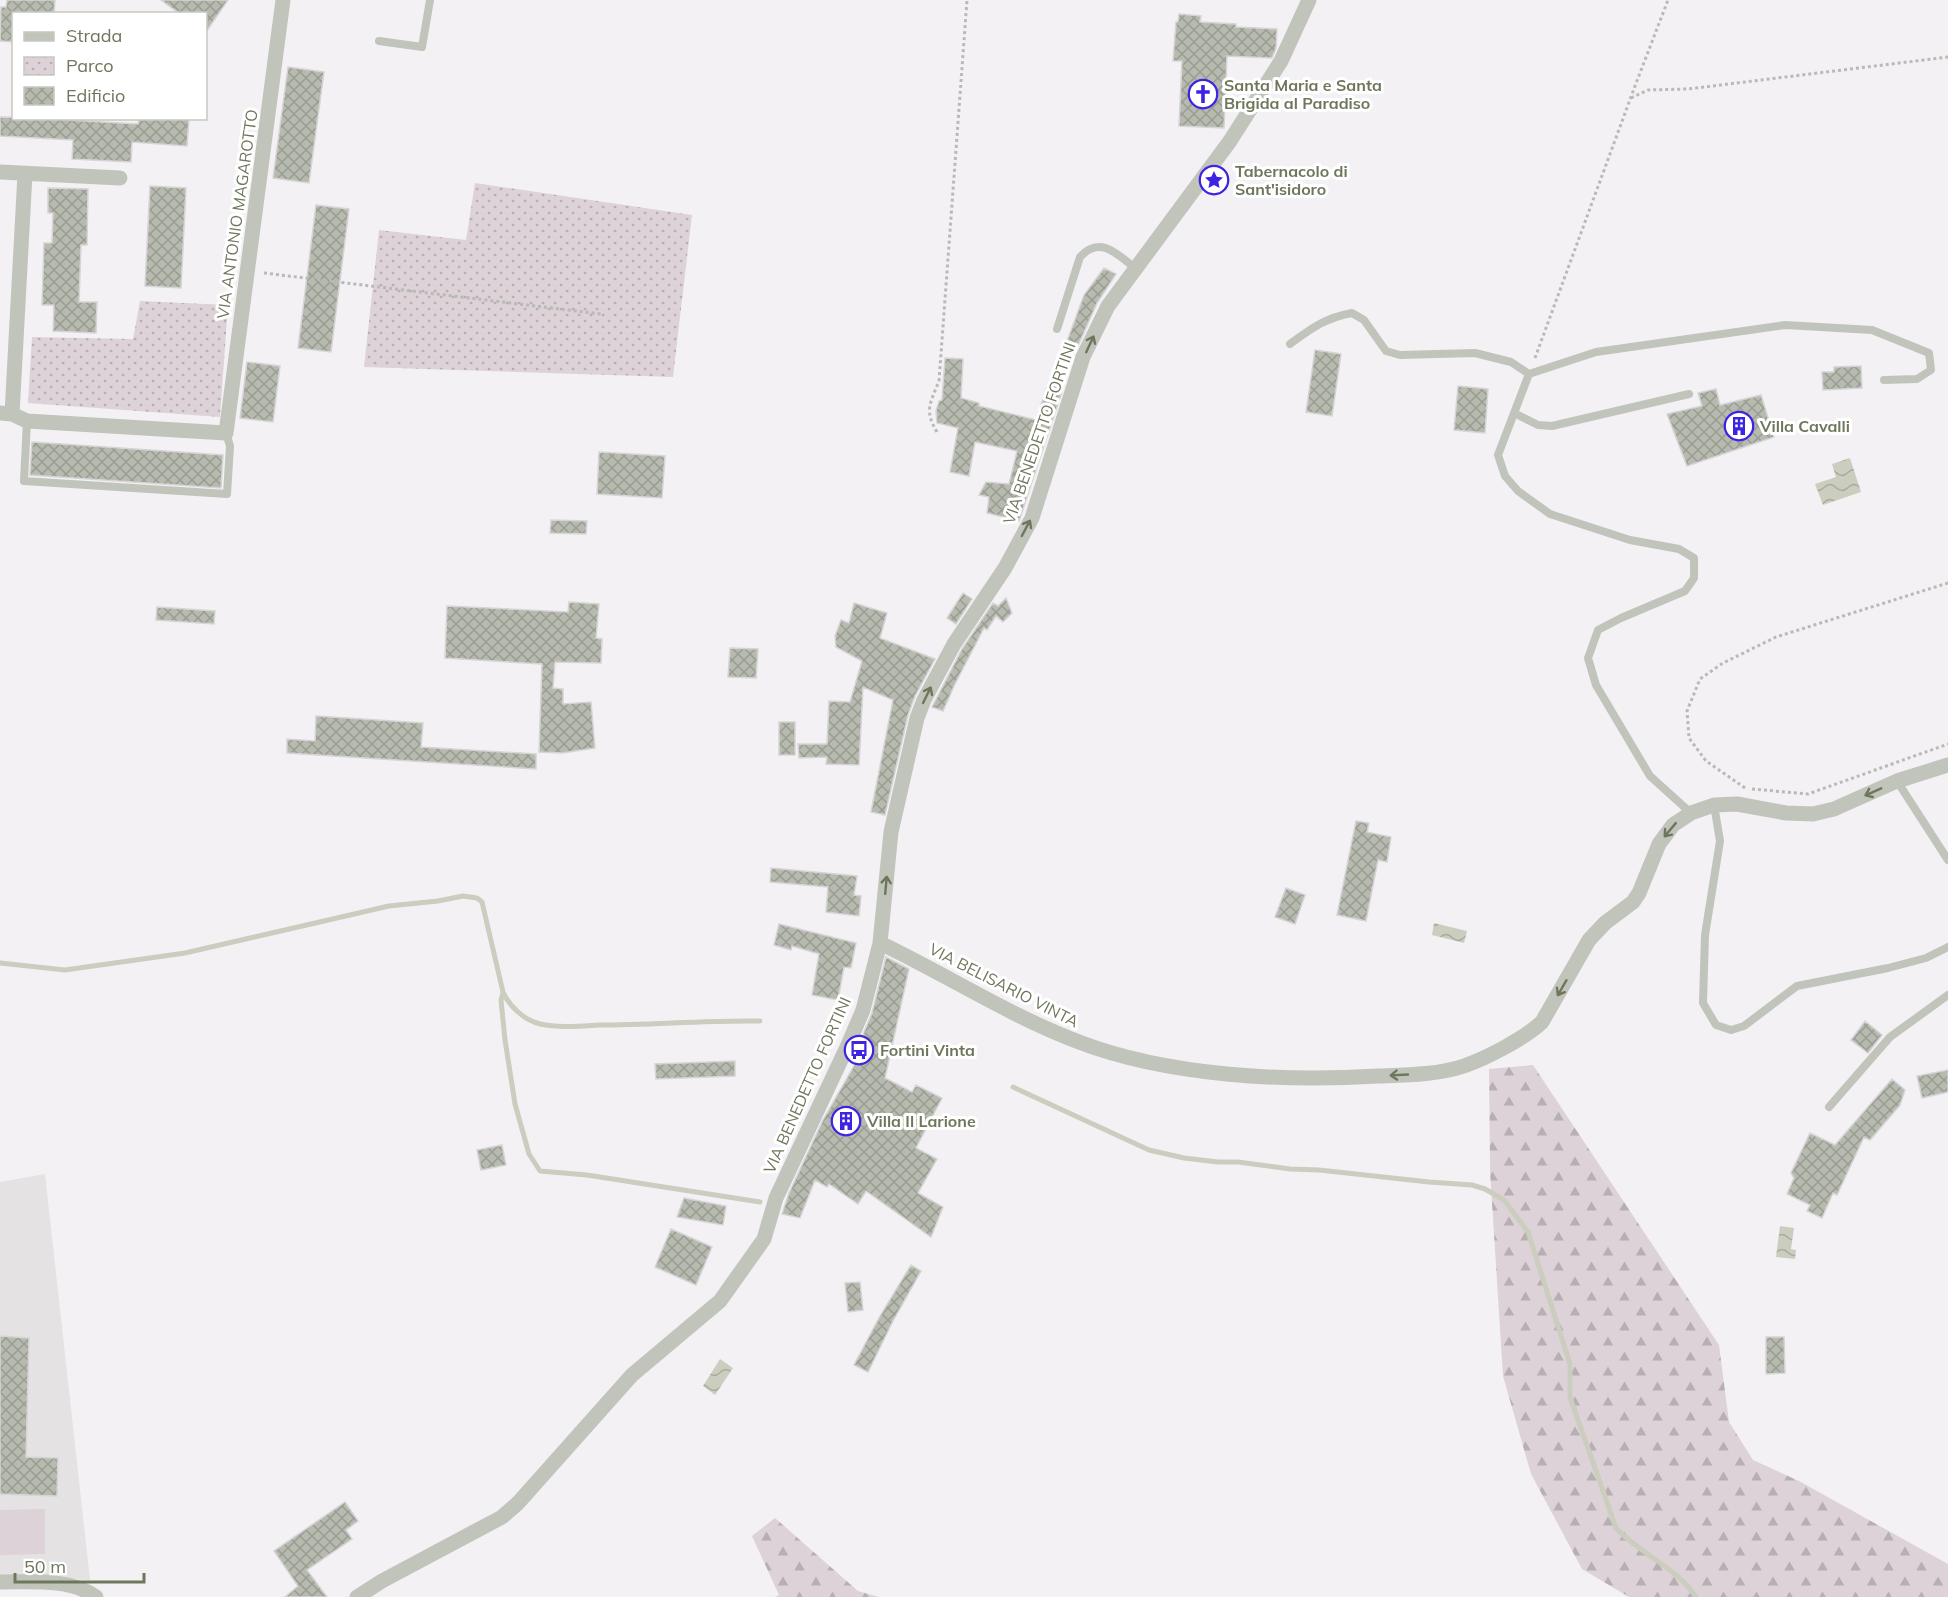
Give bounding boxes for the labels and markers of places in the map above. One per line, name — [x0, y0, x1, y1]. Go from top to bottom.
place label: Santa Maria e Santa Brigida al Paradiso — [1224, 75, 1382, 113]
church icon: Santa Maria e Santa Brigida al Paradiso — [1187, 78, 1219, 110]
place label: Tabernacolo di Sant'isidoro — [1235, 161, 1348, 199]
place icon: Tabernacolo di Sant'isidoro — [1198, 164, 1230, 196]
building icon: Villa Cavalli — [1723, 410, 1755, 442]
place label: Villa Cavalli — [1759, 416, 1850, 436]
bus stop icon: Fortini Vinta — [843, 1034, 875, 1066]
place label: Fortini Vinta — [880, 1040, 975, 1060]
building icon: Villa Il Larione — [830, 1105, 862, 1137]
place label: Villa Il Larione — [866, 1111, 976, 1131]

